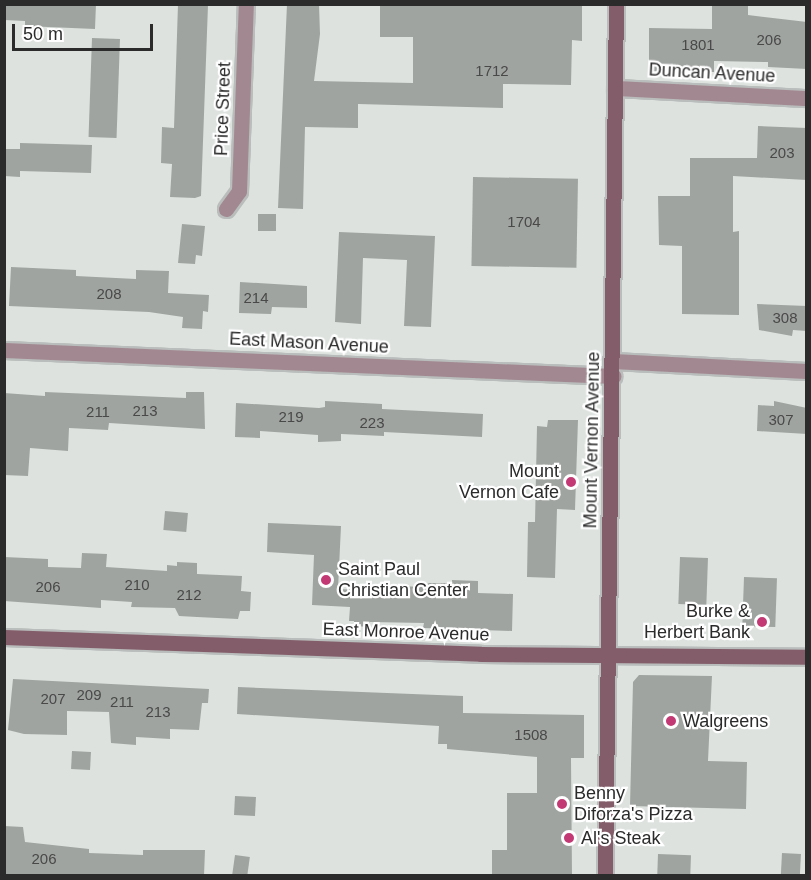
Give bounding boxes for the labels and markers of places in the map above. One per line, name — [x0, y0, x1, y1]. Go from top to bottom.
place label: Mount Vernon Cafe — [459, 461, 559, 504]
marker: Mount Vernon Cafe — [564, 475, 578, 489]
place label: Saint Paul Christian Center — [338, 559, 468, 602]
marker: Saint Paul Christian Center — [319, 573, 333, 587]
place label: Burke & Herbert Bank — [644, 601, 750, 644]
marker: Burke & Herbert Bank — [755, 615, 769, 629]
place label: Walgreens — [683, 710, 768, 732]
marker: Walgreens — [664, 714, 678, 728]
place label: Benny Diforza's Pizza — [574, 783, 692, 826]
marker: Benny Diforza's Pizza — [555, 797, 569, 811]
place label: Al's Steak — [581, 827, 660, 849]
marker: Al's Steak — [562, 831, 576, 845]

